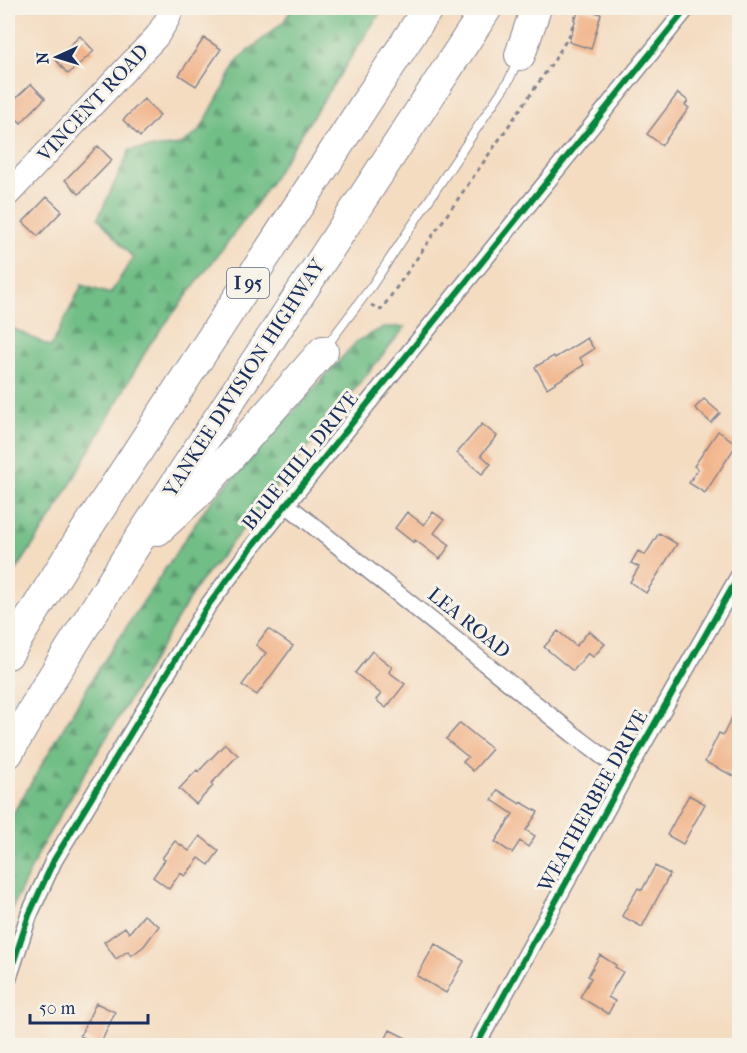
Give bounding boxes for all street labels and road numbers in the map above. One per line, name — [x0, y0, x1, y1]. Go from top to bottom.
street label: VINCENT ROAD — [32, 39, 154, 167]
street label: YANKEE DIVISION HIGHWAY — [158, 254, 330, 502]
road number: I 95 — [227, 268, 269, 298]
street label: BLUE HILL DRIVE — [237, 387, 363, 535]
street label: LEA ROAD — [423, 583, 515, 663]
street label: WEATHERBEE DRIVE — [533, 706, 653, 897]

